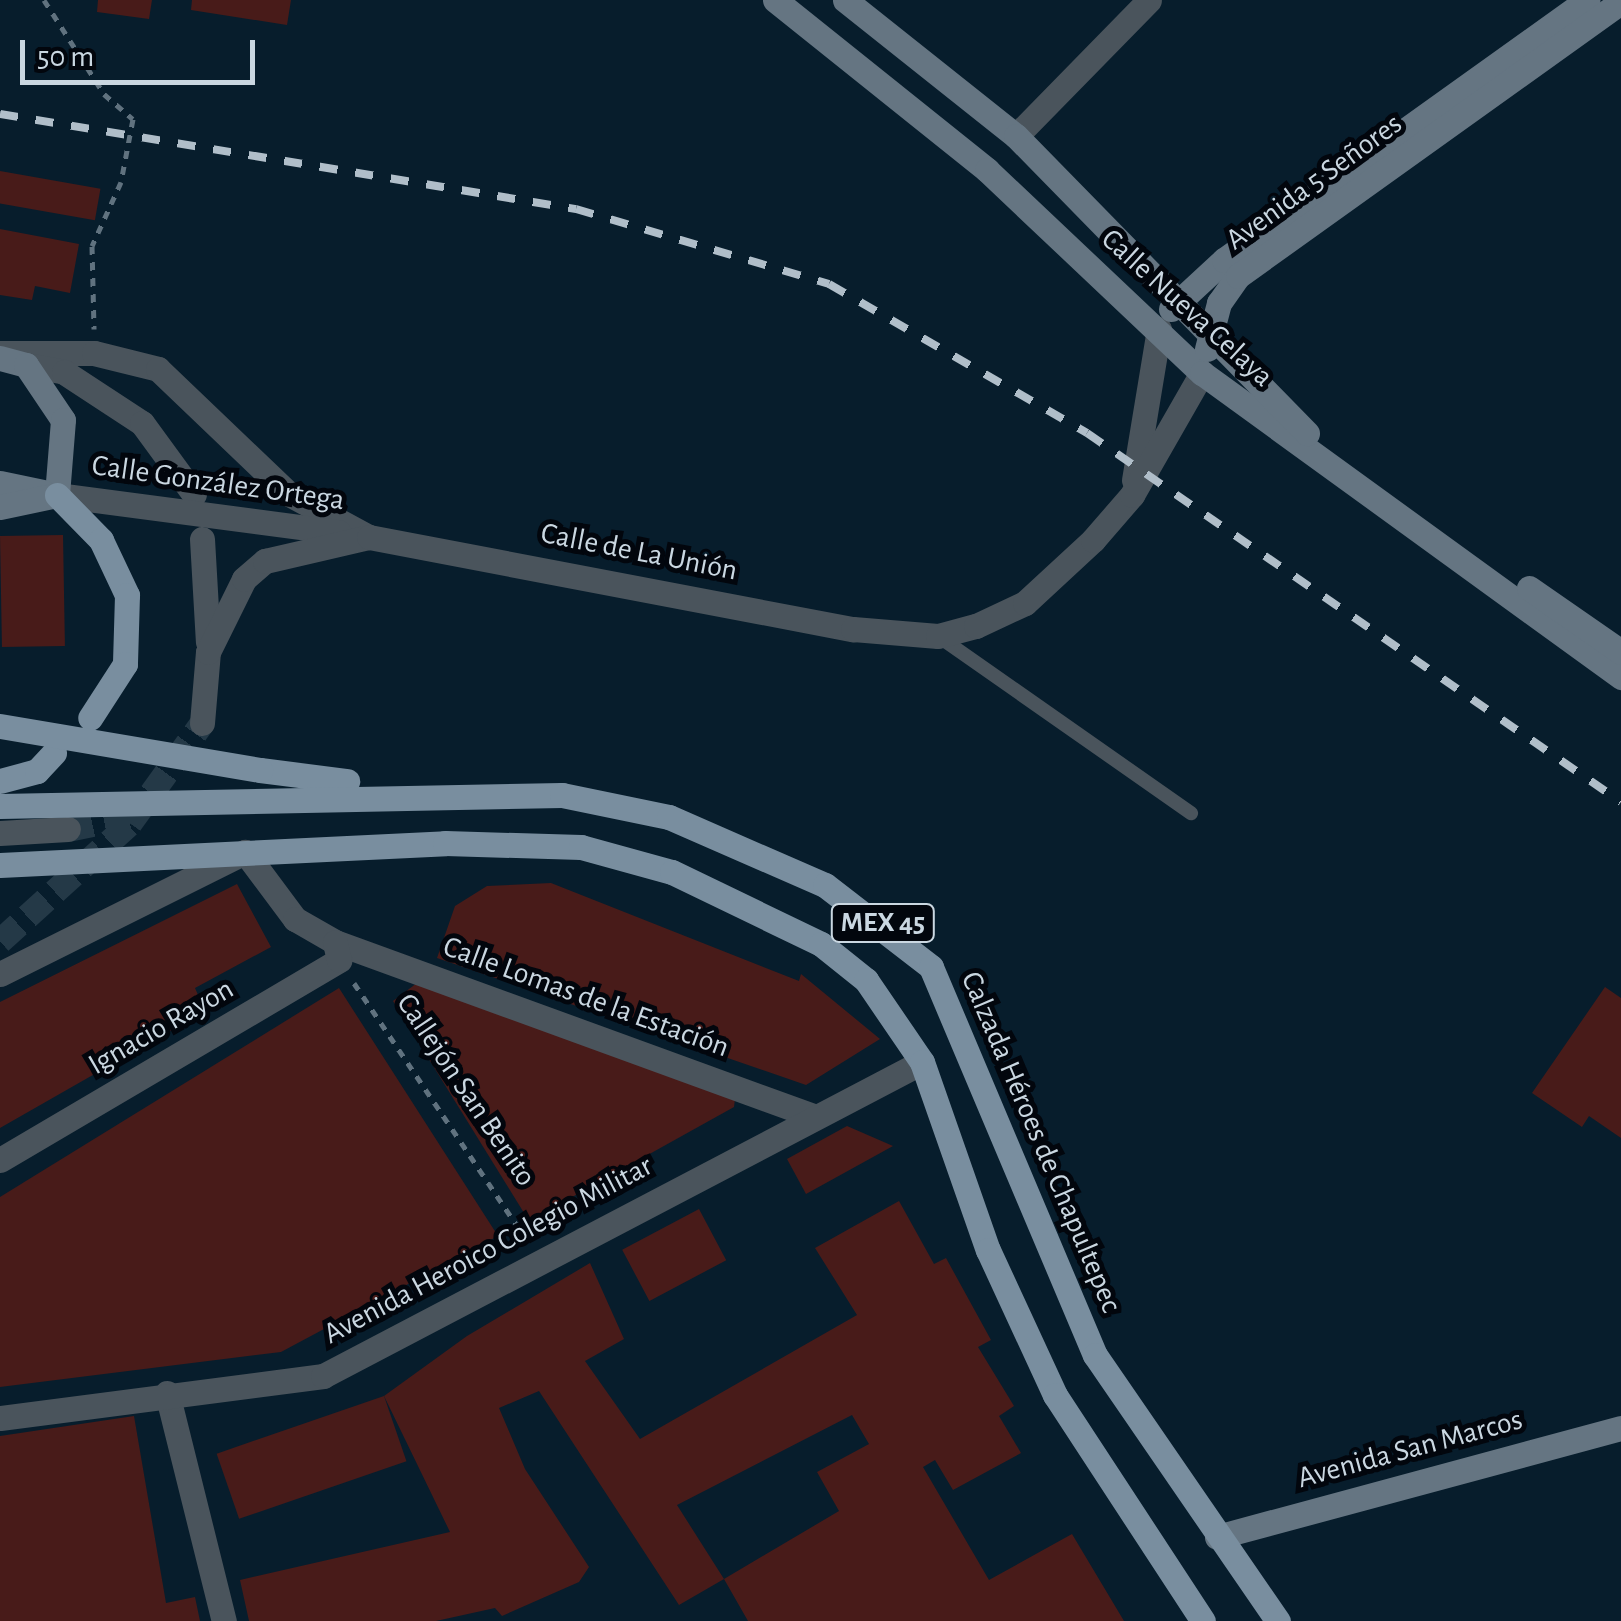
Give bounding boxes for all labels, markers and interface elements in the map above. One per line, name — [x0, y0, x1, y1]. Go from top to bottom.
scale bar — [25, 20, 260, 82]
text: 50 m — [37, 42, 94, 72]
street label: Avenida 5 Señores — [1219, 106, 1409, 258]
street label: Calle Nueva Celaya — [1093, 221, 1281, 395]
street label: Calle González Ortega — [89, 447, 347, 519]
street label: Calle de La Unión — [538, 515, 740, 589]
road number: MEX 45 — [830, 900, 936, 946]
street label: Calle Lomas de la Estación — [438, 928, 734, 1066]
street label: Calzada Héroes de Chapultepec — [953, 966, 1129, 1318]
street label: Ignacio Rayon — [82, 971, 240, 1083]
street label: Callejón San Benito — [388, 987, 544, 1193]
street label: Avenida Heroico Colegio Militar — [317, 1148, 659, 1352]
street label: Avenida San Marcos — [1294, 1402, 1526, 1496]

